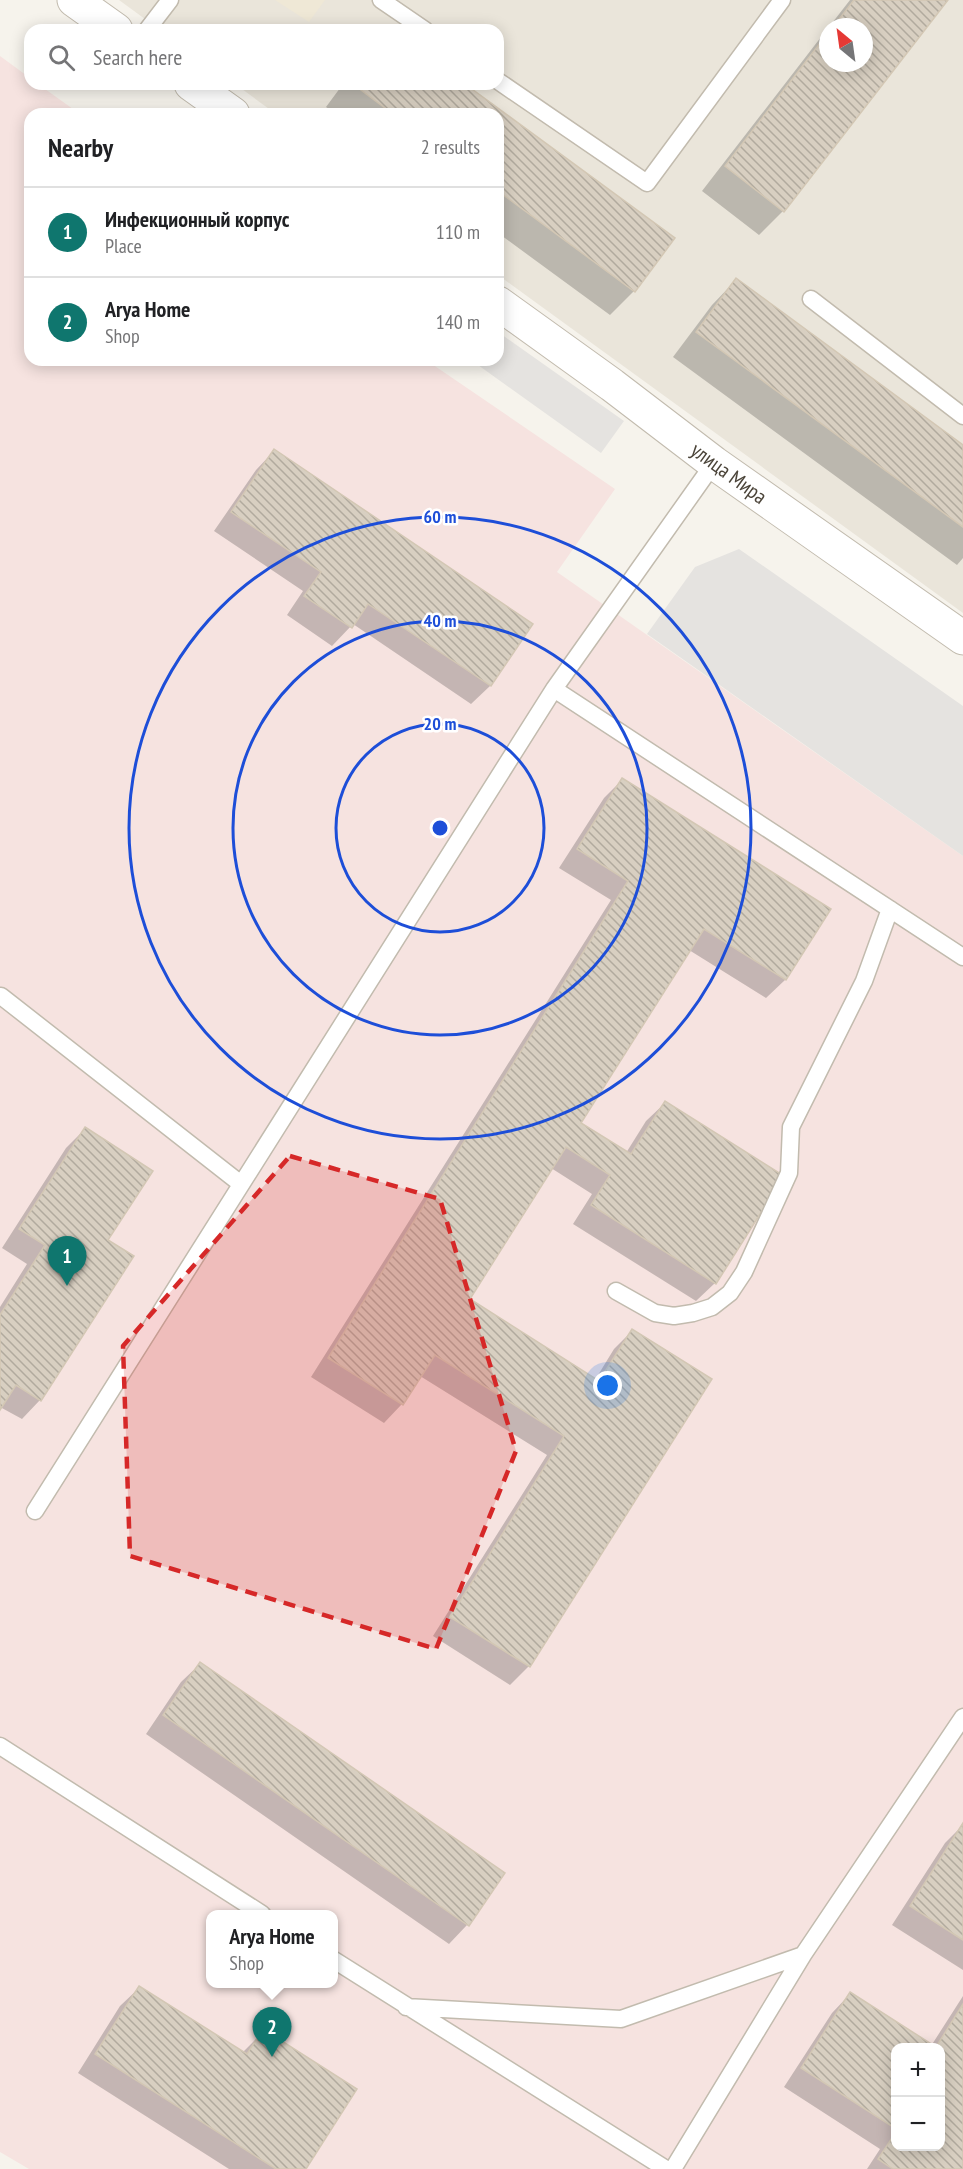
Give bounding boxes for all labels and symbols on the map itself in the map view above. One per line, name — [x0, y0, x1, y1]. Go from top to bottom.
north arrow — [819, 18, 873, 72]
street label: улица Мира — [686, 436, 772, 510]
text: 60 m — [424, 505, 456, 528]
text: 40 m — [424, 609, 456, 632]
text: 20 m — [424, 712, 456, 735]
centre of rings — [430, 818, 450, 838]
pin: 1 — [48, 1236, 86, 1286]
your location — [593, 1371, 622, 1400]
pin: 2 — [252, 2008, 292, 2057]

